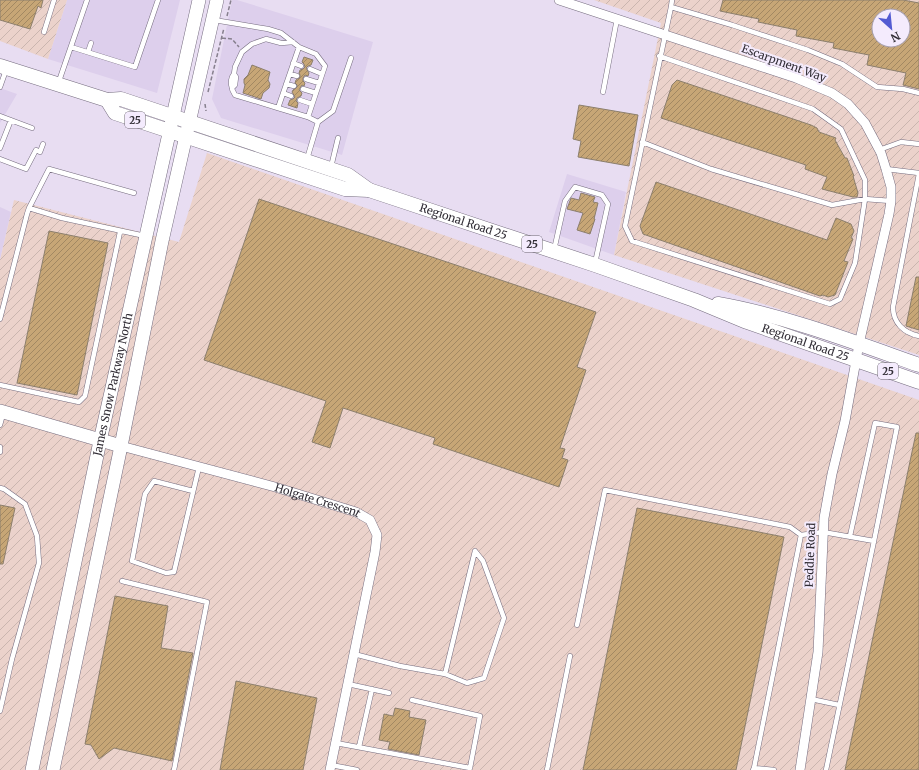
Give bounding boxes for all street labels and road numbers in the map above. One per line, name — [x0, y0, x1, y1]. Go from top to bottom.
street label: Escarpment Way — [740, 41, 829, 85]
road number: 25 — [125, 112, 145, 128]
street label: Regional Road 25 — [418, 200, 509, 242]
road number: 25 — [522, 236, 542, 252]
street label: James Snow Parkway North — [90, 311, 136, 458]
street label: Regional Road 25 — [760, 321, 851, 364]
road number: 25 — [878, 363, 898, 379]
street label: Holgate Crescent — [273, 480, 364, 521]
street label: Peddie Road — [802, 522, 818, 588]

